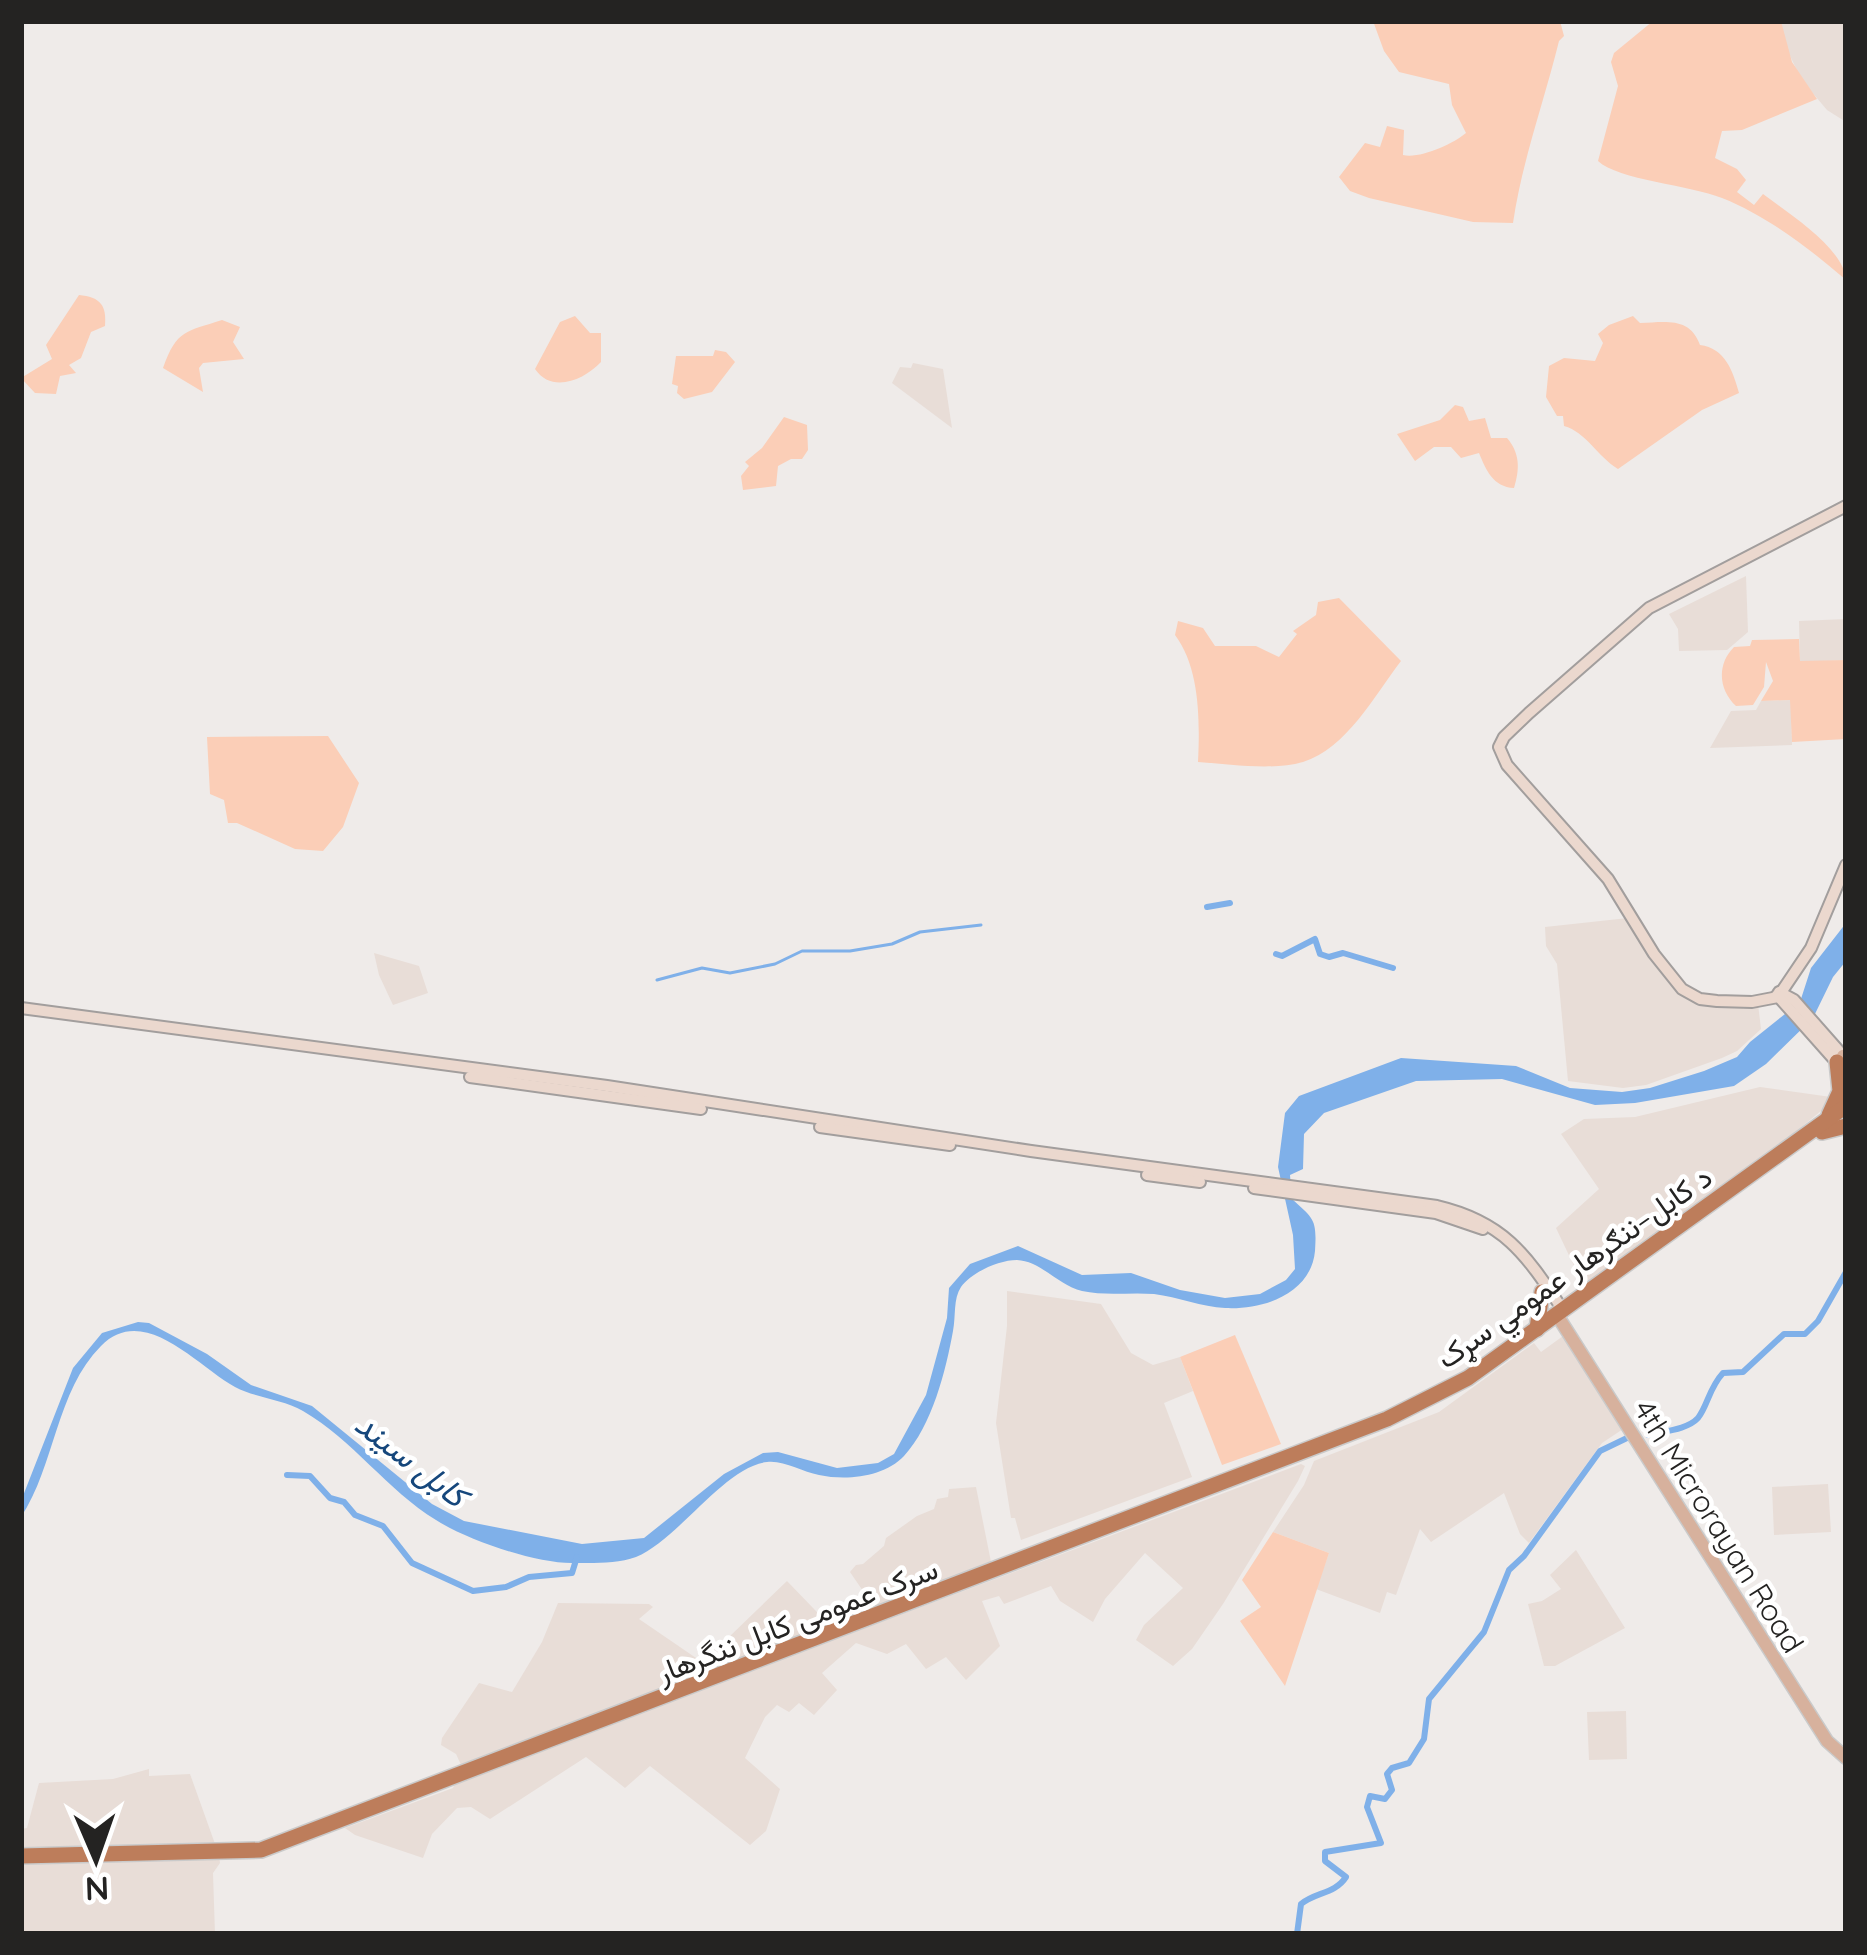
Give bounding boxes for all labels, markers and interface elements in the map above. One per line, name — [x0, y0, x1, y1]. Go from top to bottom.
street label: د کابل–ننګرهار عمومي سړک — [1429, 1158, 1722, 1381]
street label: 4th Microrayan Road — [1626, 1392, 1812, 1660]
water label: کابل سيند — [348, 1403, 480, 1519]
street label: سرک عمومی کابل ننگرهار — [650, 1549, 943, 1691]
north arrow — [36, 1799, 156, 1919]
text: N — [84, 1869, 110, 1910]

